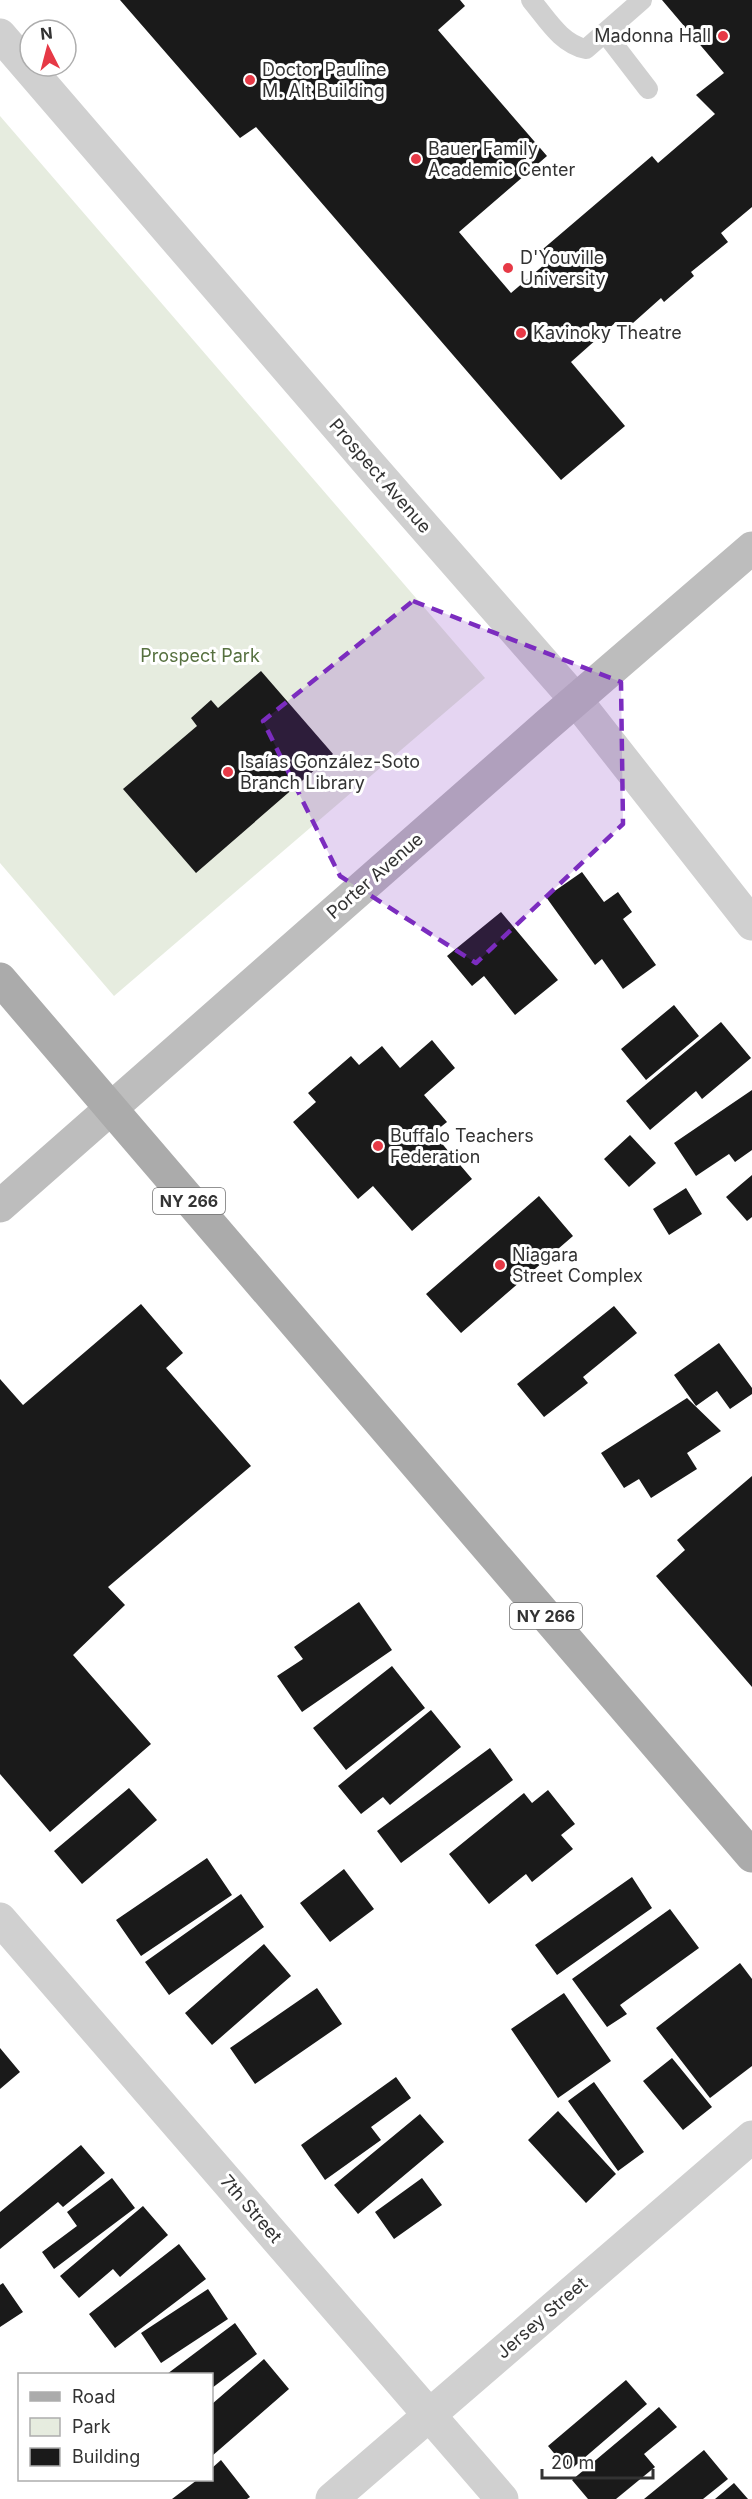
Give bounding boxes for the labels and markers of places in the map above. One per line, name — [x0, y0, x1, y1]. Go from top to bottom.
place label: Madonna Hall — [594, 25, 711, 46]
marker: Madonna Hall — [716, 29, 730, 43]
place label: Doctor Pauline M. Alt Building — [262, 59, 387, 101]
marker: Doctor Pauline M. Alt Building — [243, 73, 257, 87]
place label: Bauer Family Academic Center — [428, 138, 575, 180]
marker: Bauer Family Academic Center — [409, 152, 423, 166]
place label: D'Youville University — [520, 247, 606, 289]
marker: D'Youville University — [501, 261, 515, 275]
place label: Kavinoky Theatre — [533, 322, 682, 343]
marker: Kavinoky Theatre — [514, 326, 528, 340]
place label: Isaías González-Soto Branch Library — [240, 751, 420, 793]
marker: Isaías González-Soto Branch Library — [221, 765, 235, 779]
place label: Buffalo Teachers Federation — [390, 1125, 534, 1167]
marker: Buffalo Teachers Federation — [371, 1139, 385, 1153]
place label: Niagara Street Complex — [512, 1244, 643, 1286]
marker: Niagara Street Complex — [493, 1258, 507, 1272]

